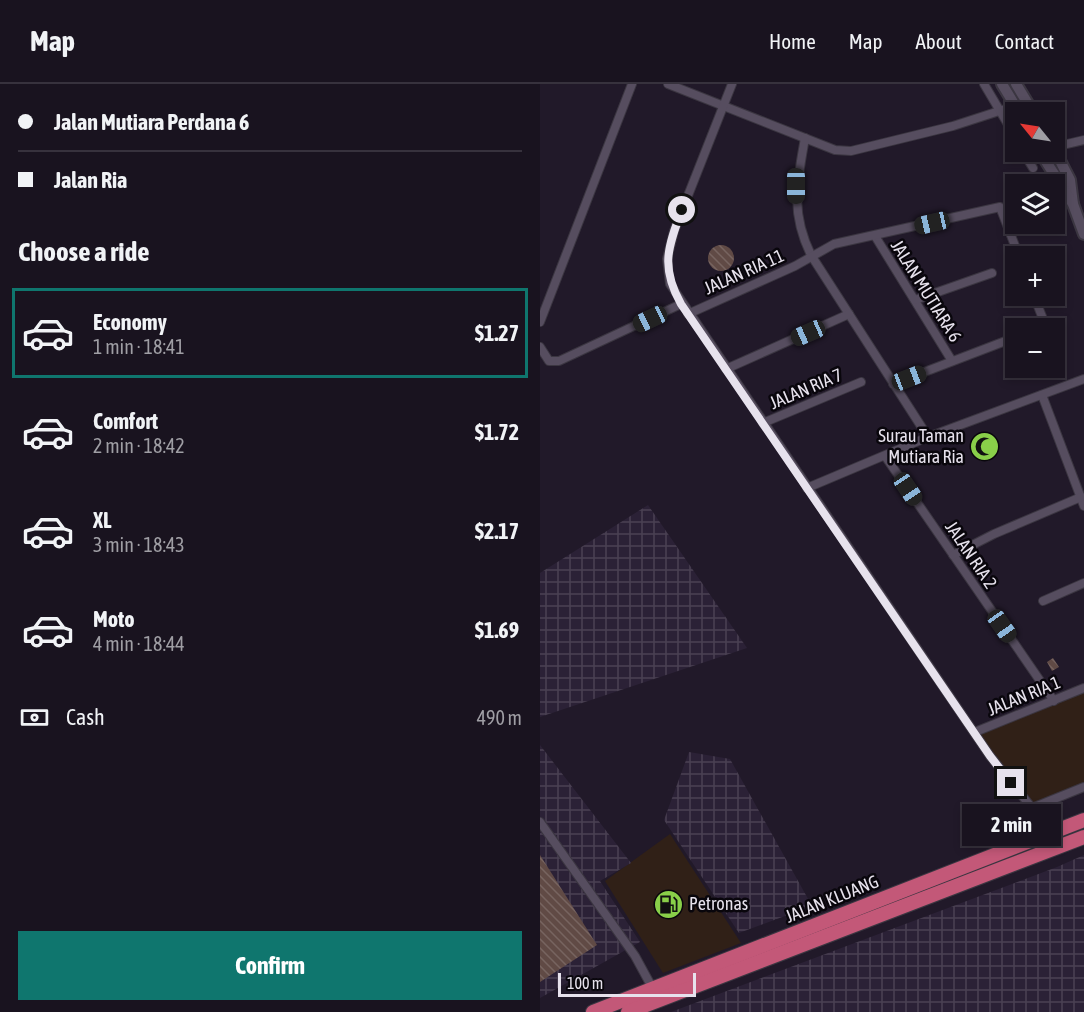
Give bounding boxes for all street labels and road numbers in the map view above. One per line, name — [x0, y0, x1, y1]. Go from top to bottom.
street label: JALAN MUTIARA 6 — [887, 236, 966, 346]
street label: JALAN RIA 11 — [701, 245, 787, 298]
street label: JALAN RIA 7 — [766, 364, 845, 413]
street label: JALAN RIA 2 — [941, 517, 1002, 592]
street label: JALAN RIA 1 — [984, 671, 1063, 720]
street label: JALAN KLUANG — [782, 870, 882, 927]

